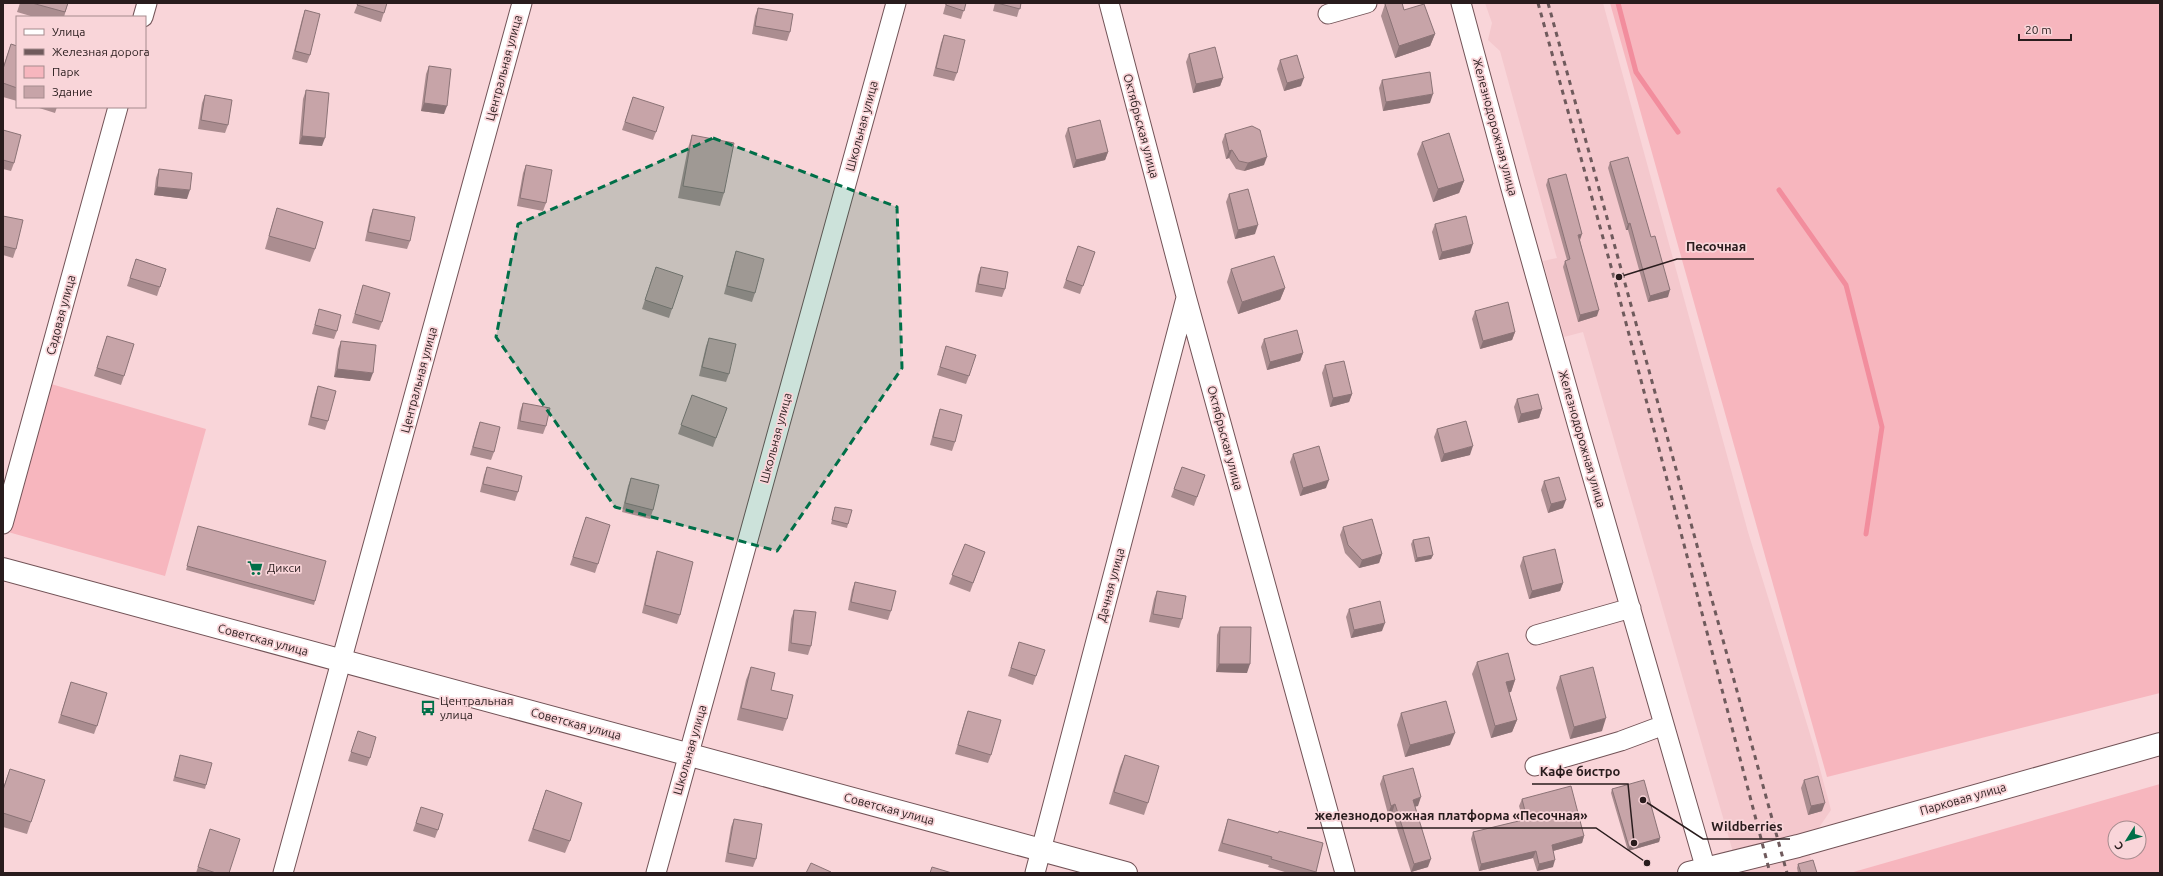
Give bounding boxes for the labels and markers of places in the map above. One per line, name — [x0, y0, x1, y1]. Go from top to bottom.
callout: Песочная — [1677, 234, 1754, 259]
supermarket icon: Дикси — [246, 559, 264, 577]
place label: Дикси — [267, 561, 301, 574]
place label: Центральная улица — [440, 694, 513, 721]
bus stop icon: Центральная улица — [419, 699, 437, 717]
callout: Кафе бистро — [1532, 759, 1628, 784]
callout: железнодорожная платформа «Песочная» — [1307, 803, 1596, 828]
callout: Wildberries — [1703, 814, 1790, 839]

